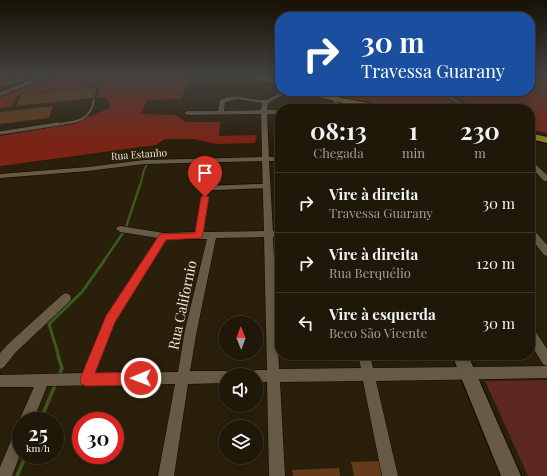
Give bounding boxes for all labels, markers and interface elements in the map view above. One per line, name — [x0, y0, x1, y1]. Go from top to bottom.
text: 30 m — [361, 23, 425, 60]
icon: right — [295, 28, 347, 80]
text: Travessa Guarany — [361, 59, 505, 83]
text: 08:13 — [310, 114, 367, 146]
text: 1 — [409, 114, 418, 146]
text: 230 — [460, 114, 500, 146]
text: Chegada — [313, 144, 364, 161]
text: min — [402, 144, 425, 161]
text: m — [474, 144, 486, 161]
street label: Rua Estanho — [111, 145, 168, 163]
pin — [188, 156, 222, 197]
icon: arrive — [194, 162, 216, 184]
text: Vire à direita — [329, 184, 418, 204]
icon: right — [295, 192, 317, 214]
text: 30 m — [482, 193, 515, 213]
text: Travessa Guarany — [329, 204, 433, 221]
text: Vire à direita — [329, 244, 418, 264]
icon: right — [295, 252, 317, 274]
text: 120 m — [476, 253, 515, 273]
street label: Rua Californio — [163, 258, 201, 351]
text: Rua Berquélio — [329, 264, 411, 281]
text: Vire à esquerda — [329, 304, 436, 324]
icon: left — [295, 312, 317, 334]
text: 30 m — [482, 313, 515, 333]
north arrow — [219, 316, 263, 360]
map controls — [219, 316, 263, 464]
text: Beco São Vicente — [329, 324, 427, 341]
position arrow — [120, 357, 162, 399]
button: sound — [219, 368, 263, 412]
speed limit sign: 30 — [72, 412, 124, 464]
text: 25 — [28, 419, 48, 446]
button: layers — [219, 420, 263, 464]
text: km/h — [26, 441, 50, 455]

